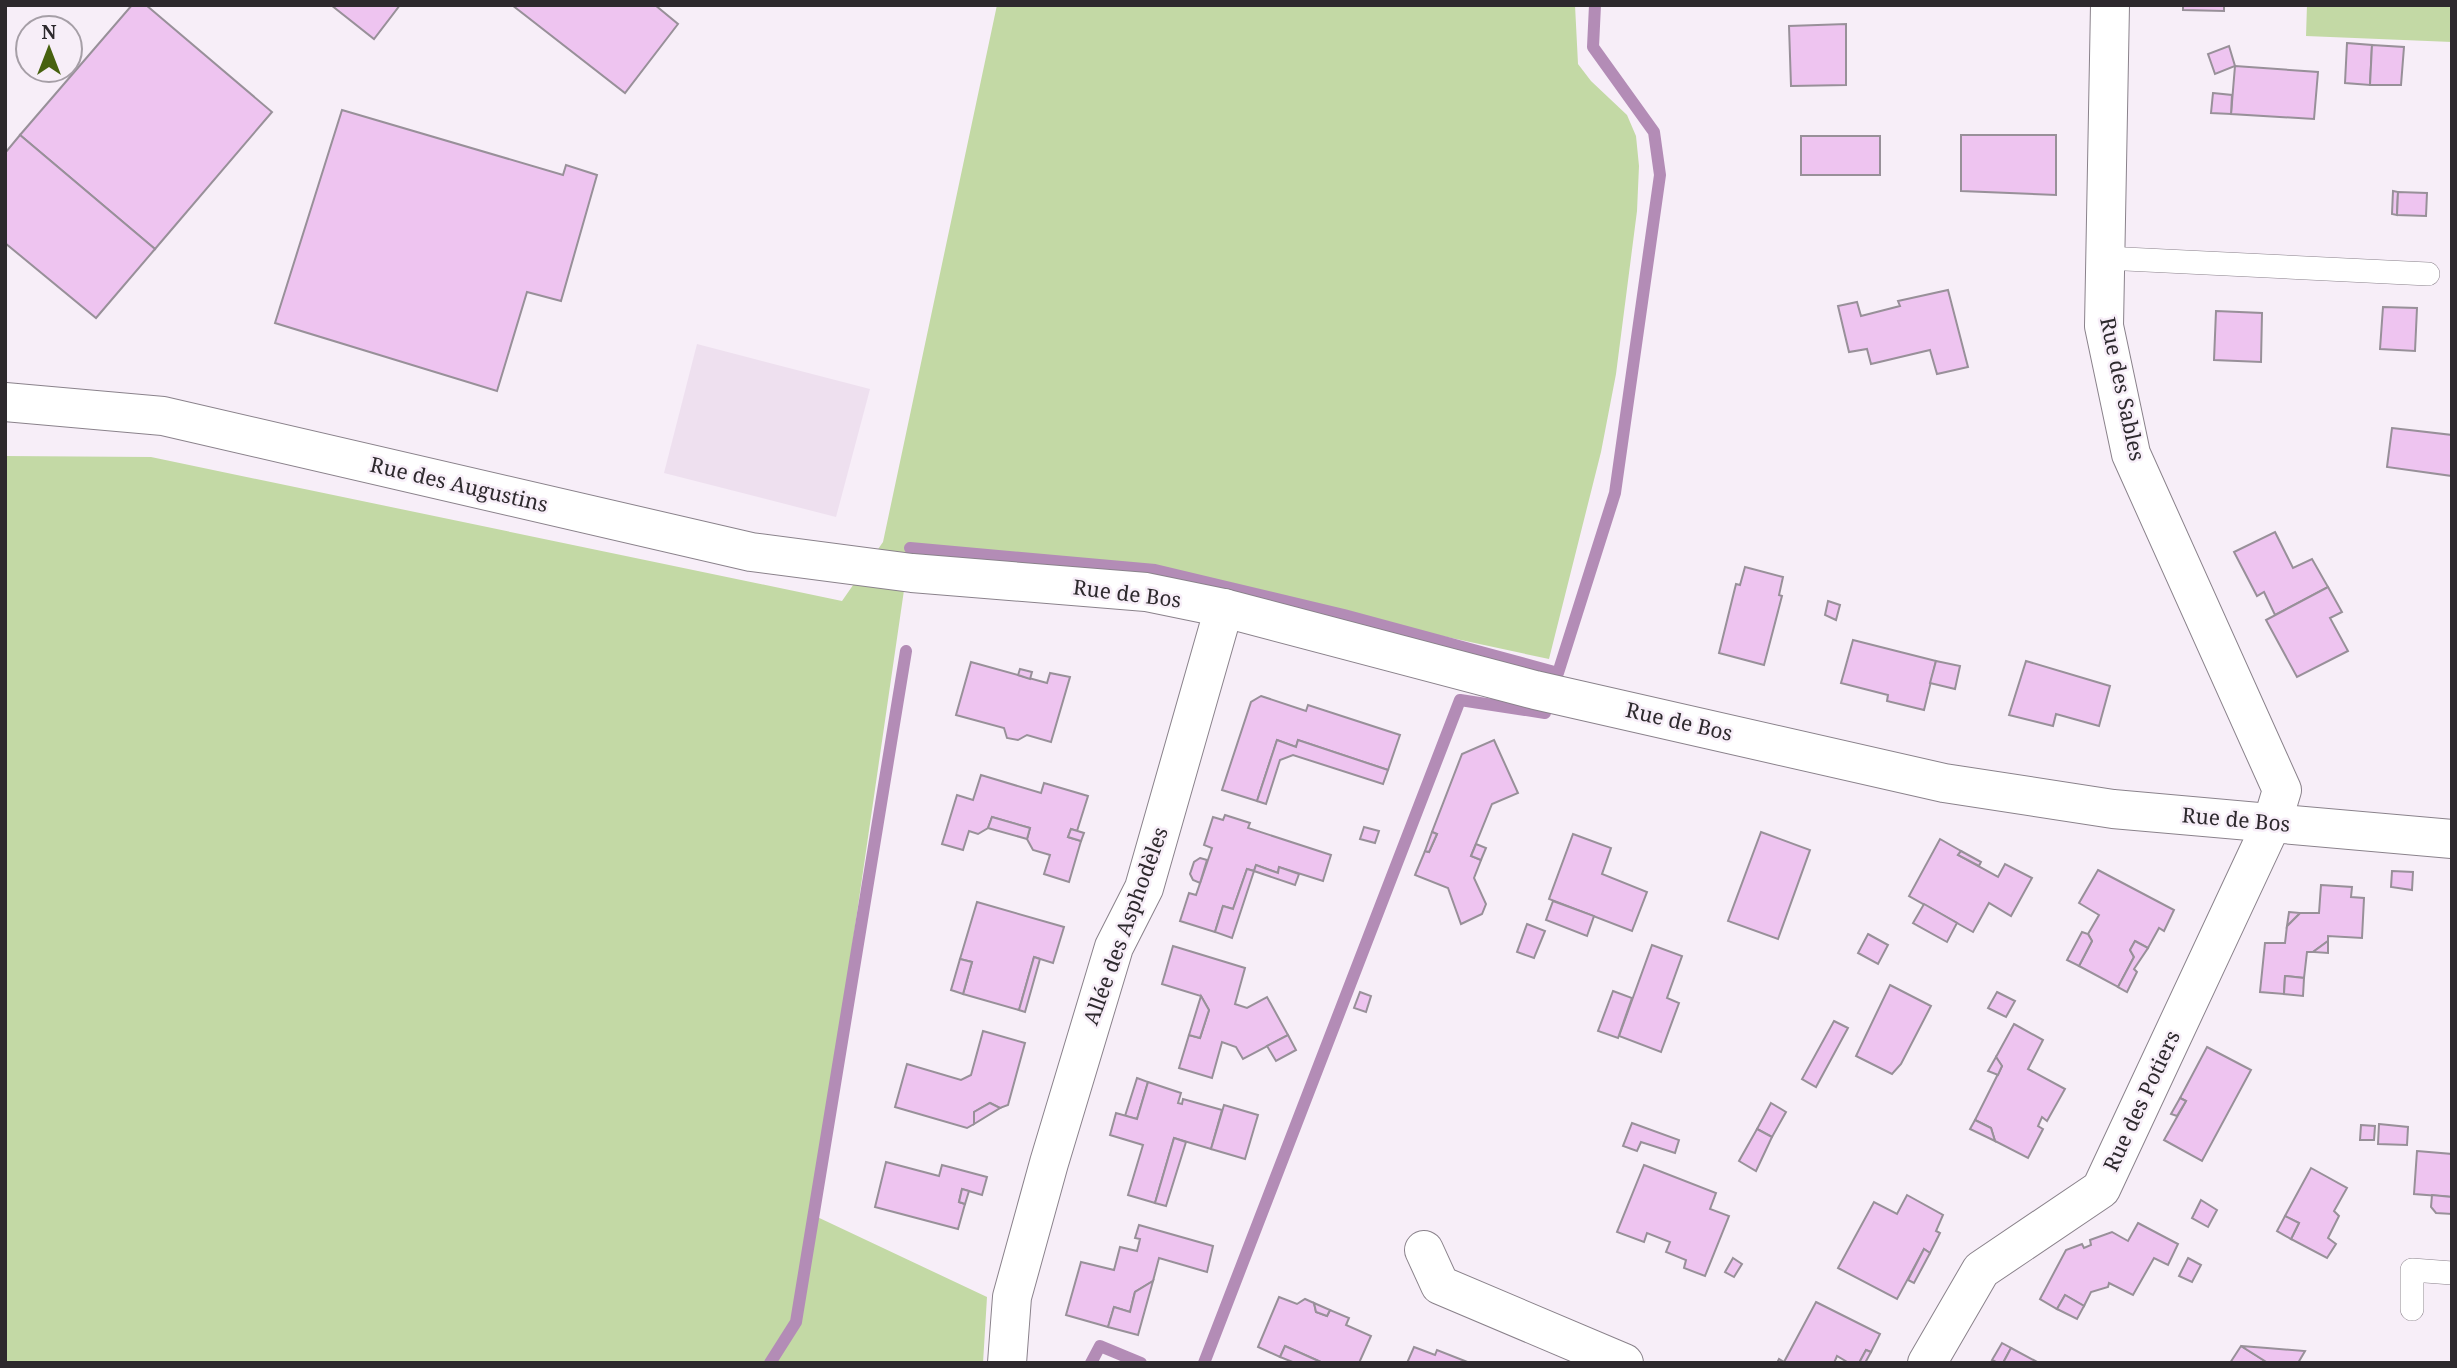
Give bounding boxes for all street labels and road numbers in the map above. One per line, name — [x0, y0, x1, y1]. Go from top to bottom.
street label: Rue des Sables — [2094, 314, 2152, 463]
street label: Rue des Augustins — [367, 450, 551, 518]
street label: Rue de Bos — [1071, 572, 1183, 614]
street label: Rue de Bos — [1623, 695, 1735, 747]
street label: Rue de Bos — [2181, 800, 2291, 838]
street label: Allée des Asphodèles — [1076, 823, 1174, 1029]
street label: Rue des Potiers — [2096, 1026, 2186, 1176]

